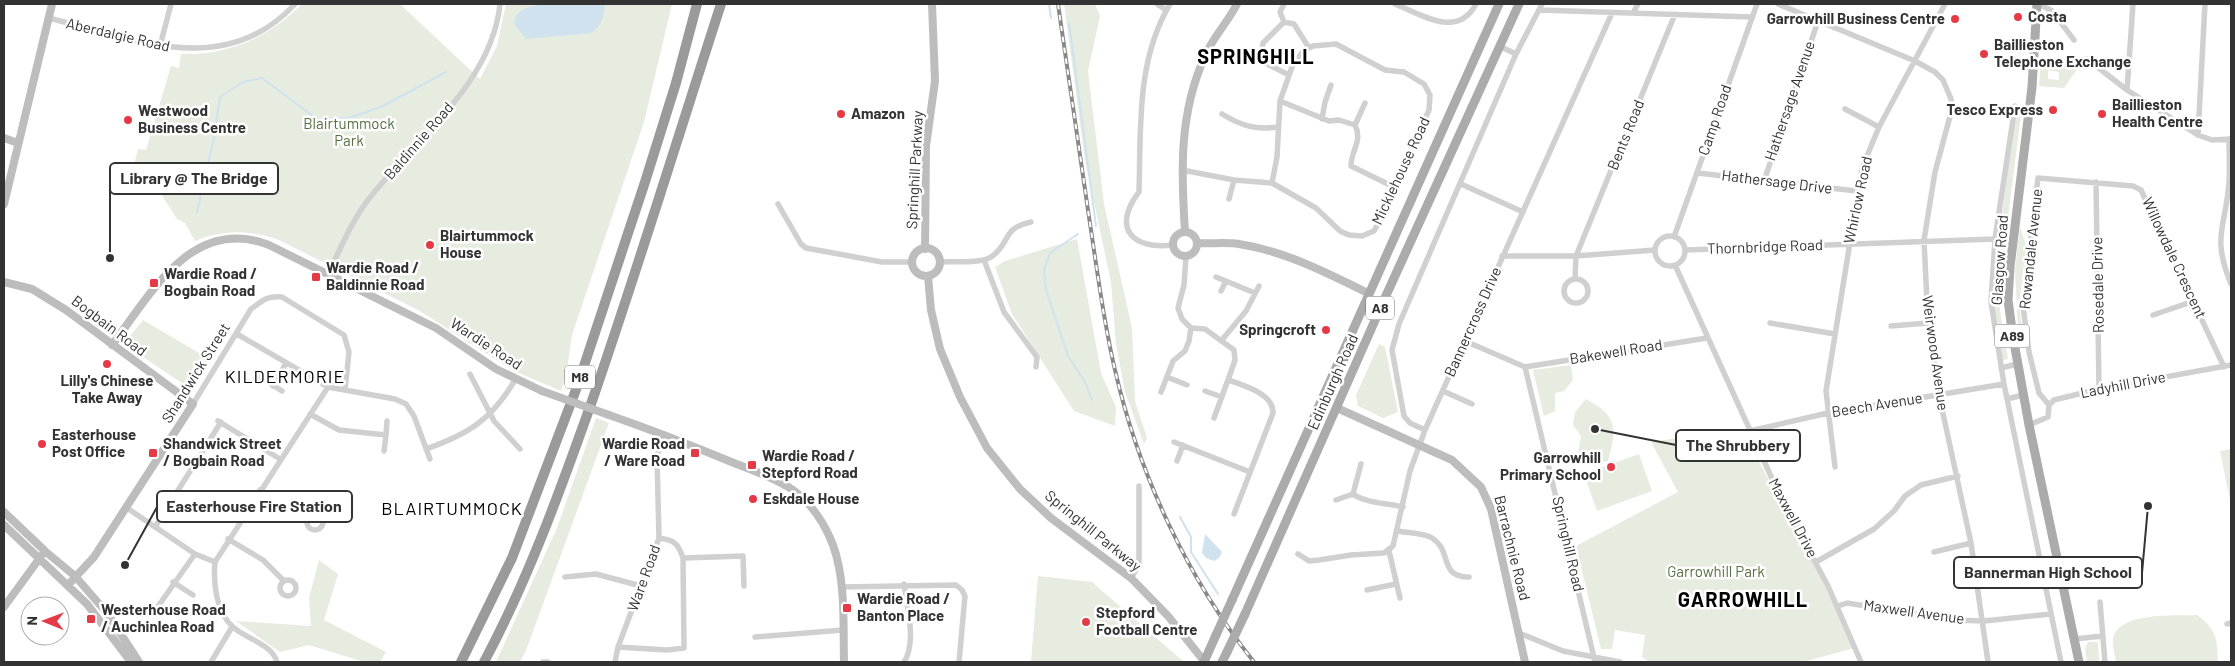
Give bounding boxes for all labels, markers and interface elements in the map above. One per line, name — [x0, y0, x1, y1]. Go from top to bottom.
place label: Costa — [2028, 7, 2067, 25]
place label: Garrowhill Business Centre — [1767, 9, 1945, 27]
marker: Costa — [2012, 11, 2024, 23]
street label: Aberdalgie Road — [65, 13, 172, 55]
marker: Garrowhill Business Centre — [1949, 13, 1961, 25]
place label: Baillieston Telephone Exchange — [1994, 35, 2131, 70]
street label: Hathersage Avenue — [1760, 38, 1818, 163]
district label: SPRINGHILL — [1197, 44, 1315, 68]
marker: Baillieston Telephone Exchange — [1978, 48, 1990, 60]
street label: Camp Road — [1694, 82, 1735, 157]
place label: Baillieston Health Centre — [2112, 95, 2203, 130]
street label: Bents Road — [1603, 97, 1647, 172]
street label: Baldinnie Road — [380, 98, 457, 183]
place label: Tesco Express — [1947, 100, 2043, 118]
place label: Westwood Business Centre — [138, 101, 246, 136]
place label: Amazon — [851, 104, 905, 122]
marker: Tesco Express — [2047, 104, 2059, 116]
marker: Amazon — [835, 108, 847, 120]
marker: Baillieston Health Centre — [2096, 108, 2108, 120]
street label: Springhill Parkway — [902, 110, 926, 230]
marker: Westwood Business Centre — [122, 114, 134, 126]
park label: Blairtummock Park — [303, 114, 395, 149]
street label: Micklehouse Road — [1367, 114, 1433, 227]
street label: Whirlow Road — [1839, 154, 1875, 245]
callout: Library @ The Bridge — [110, 163, 278, 194]
street label: Hathersage Drive — [1721, 165, 1834, 197]
text: Library @ The Bridge — [120, 168, 268, 187]
street label: Rowandale Avenue — [2015, 188, 2045, 310]
street label: Willowdale Crescent — [2139, 194, 2211, 321]
street label: Glasgow Road — [1987, 214, 2011, 306]
place label: Blairtummock House — [440, 226, 534, 261]
street label: Thornbridge Road — [1707, 235, 1823, 257]
street label: Rosedale Drive — [2087, 237, 2107, 333]
marker: Blairtummock House — [424, 239, 436, 251]
place label: Wardie Road / Baldinnie Road — [326, 258, 424, 293]
place label: Wardie Road / Bogbain Road — [164, 264, 257, 299]
street label: Bannercross Drive — [1440, 264, 1504, 379]
marker: Wardie Road / Baldinnie Road — [310, 271, 322, 283]
marker: Wardie Road / Bogbain Road — [148, 277, 160, 289]
street label: Bogbain Road — [68, 291, 151, 359]
street label: Weirwood Avenue — [1919, 294, 1953, 412]
road number: A8 — [1366, 296, 1394, 320]
street label: Wardie Road — [447, 313, 526, 373]
street label: Shandwick Street — [157, 319, 233, 426]
place label: Springcroft — [1239, 320, 1316, 338]
marker: Springcroft — [1320, 324, 1332, 336]
road number: A89 — [1994, 324, 2030, 348]
street label: Edinburgh Road — [1303, 331, 1361, 432]
street label: Bakewell Road — [1568, 335, 1663, 367]
marker: Lilly's Chinese Take Away — [101, 358, 113, 370]
district label: KILDERMORIE — [225, 365, 345, 387]
road number: M8 — [565, 366, 595, 388]
street label: Ladyhill Drive — [2079, 367, 2167, 401]
place label: Lilly's Chinese Take Away — [60, 371, 154, 406]
street label: Beech Avenue — [1830, 388, 1924, 420]
place label: Easterhouse Post Office — [52, 425, 136, 460]
callout: The Shrubbery — [1676, 430, 1800, 461]
place label: Shandwick Street / Bogbain Road — [163, 434, 282, 469]
place label: Wardie Road / Ware Road — [602, 434, 685, 469]
text: The Shrubbery — [1686, 435, 1790, 454]
marker: Easterhouse Post Office — [36, 438, 48, 450]
place label: Wardie Road / Stepford Road — [762, 446, 858, 481]
marker: Shandwick Street / Bogbain Road — [147, 447, 159, 459]
marker: Wardie Road / Ware Road — [689, 447, 701, 459]
place label: Garrowhill Primary School — [1500, 448, 1601, 483]
marker: Wardie Road / Stepford Road — [746, 459, 758, 471]
marker: Garrowhill Primary School — [1605, 461, 1617, 473]
street label: Maxwell Drive — [1765, 475, 1822, 560]
street label: Springhill Parkway — [1042, 486, 1146, 575]
place label: Eskdale House — [763, 489, 860, 507]
callout: Easterhouse Fire Station — [157, 491, 352, 522]
marker: Eskdale House — [747, 493, 759, 505]
street label: Barrachnie Road — [1491, 493, 1535, 602]
street label: Springhill Road — [1549, 494, 1589, 593]
text: Easterhouse Fire Station — [166, 496, 342, 515]
district label: BLAIRTUMMOCK — [381, 497, 523, 519]
street label: Ware Road — [623, 542, 663, 613]
callout: Bannerman High School — [1954, 557, 2142, 588]
park label: Garrowhill Park — [1667, 562, 1765, 580]
text: Bannerman High School — [1964, 562, 2132, 581]
district label: GARROWHILL — [1678, 587, 1808, 611]
place label: Wardie Road / Banton Place — [857, 589, 950, 624]
street label: Maxwell Avenue — [1863, 595, 1966, 627]
north arrow — [20, 596, 70, 646]
place label: Westerhouse Road / Auchinlea Road — [101, 600, 226, 635]
marker: Wardie Road / Banton Place — [841, 602, 853, 614]
place label: Stepford Football Centre — [1096, 603, 1197, 638]
marker: Westerhouse Road / Auchinlea Road — [85, 613, 97, 625]
text: N — [23, 616, 40, 626]
marker: Stepford Football Centre — [1080, 616, 1092, 628]

